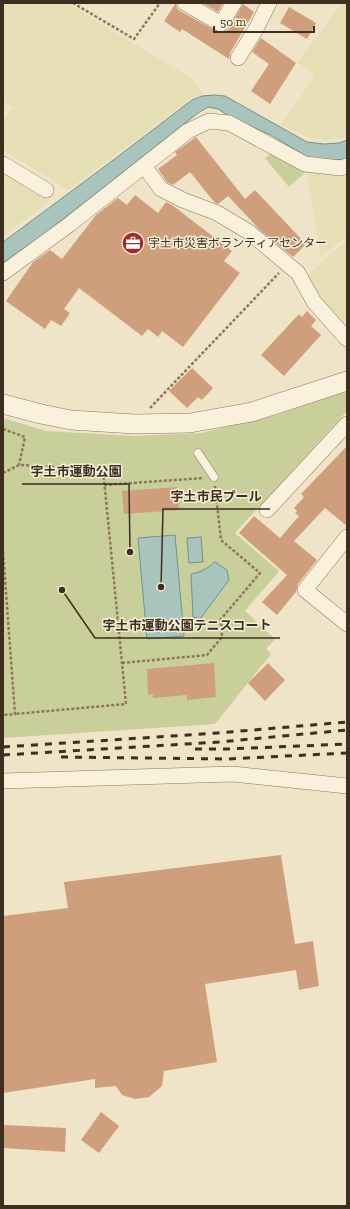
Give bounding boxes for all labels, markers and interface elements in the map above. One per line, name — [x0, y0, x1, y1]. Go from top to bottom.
scale bar — [214, 8, 314, 34]
text: 50 m — [220, 15, 247, 29]
office icon: 宇土市災害ボランティアセンター — [120, 230, 146, 256]
place label: 宇土市災害ボランティアセンター — [148, 236, 327, 250]
callout: 宇土市運動公園 — [22, 459, 129, 484]
text: 宇土市運動公園 — [30, 464, 122, 479]
callout: 宇土市民プール — [163, 484, 270, 509]
text: 宇土市民プール — [170, 489, 262, 504]
callout: 宇土市運動公園テニスコート — [95, 613, 280, 638]
text: 宇土市運動公園テニスコート — [102, 618, 272, 633]

